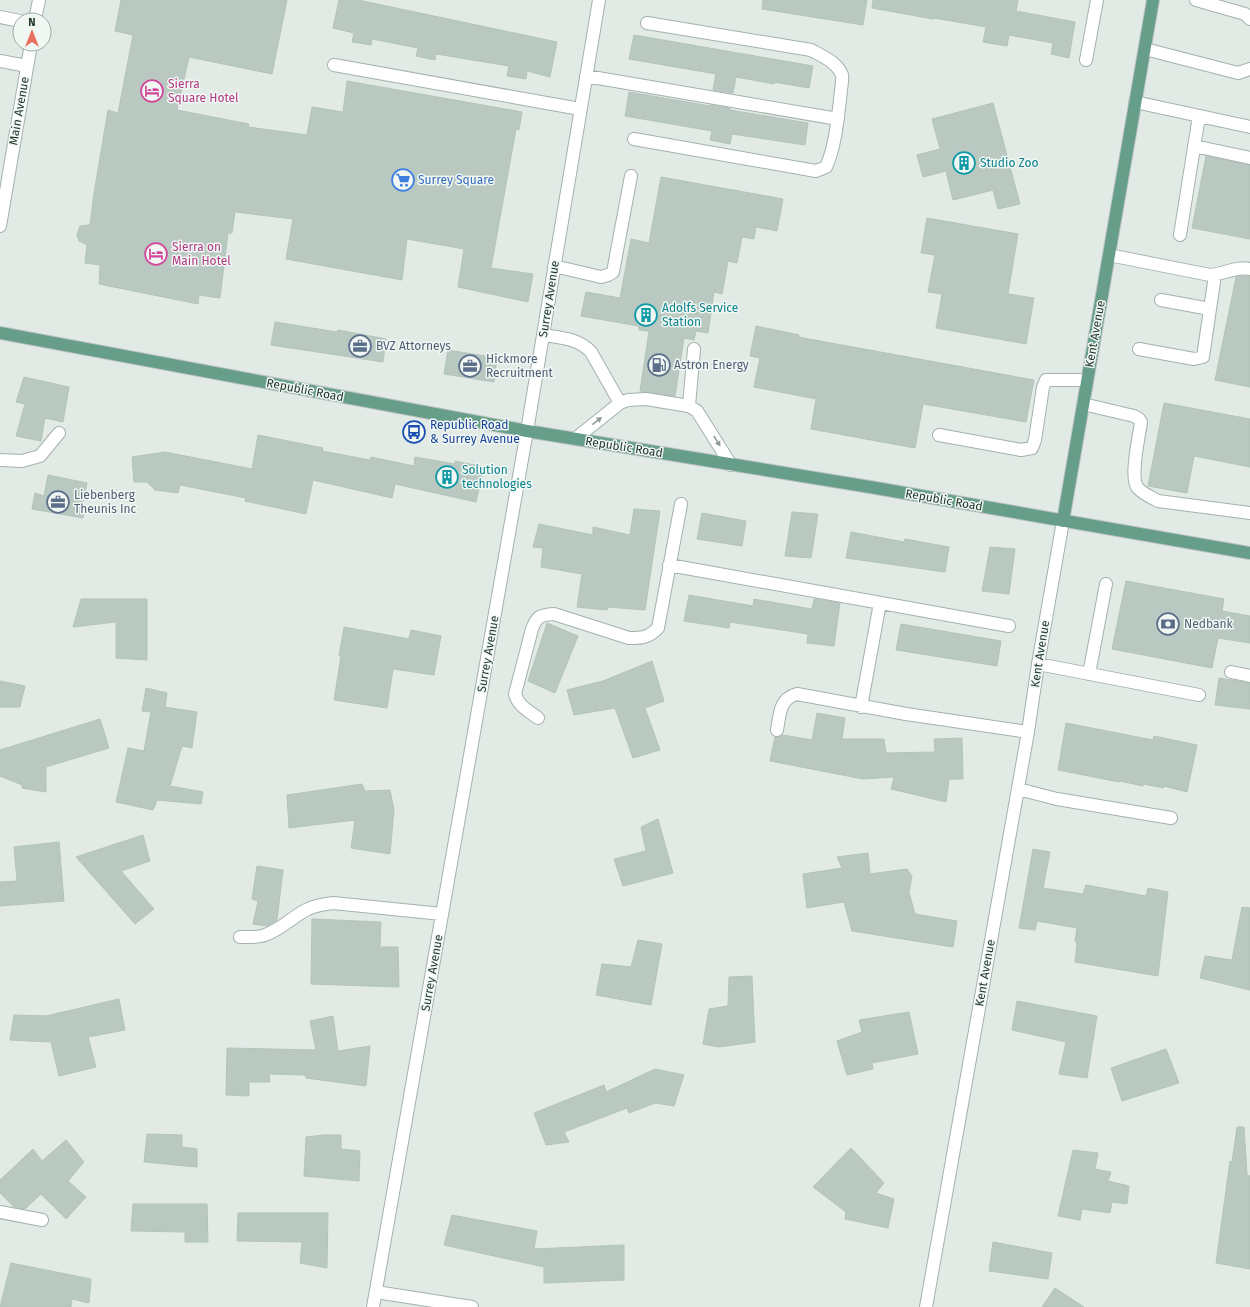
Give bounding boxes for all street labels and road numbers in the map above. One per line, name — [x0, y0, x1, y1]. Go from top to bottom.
street label: Main Avenue — [6, 76, 32, 146]
street label: Surrey Avenue — [536, 259, 562, 339]
street label: Kent Avenue — [1082, 299, 1108, 369]
street label: Republic Road — [265, 376, 345, 404]
street label: Republic Road — [584, 434, 664, 460]
street label: Republic Road — [904, 486, 984, 514]
street label: Surrey Avenue — [474, 614, 502, 694]
street label: Kent Avenue — [1028, 619, 1052, 689]
street label: Surrey Avenue — [418, 933, 446, 1013]
street label: Kent Avenue — [972, 938, 998, 1008]

